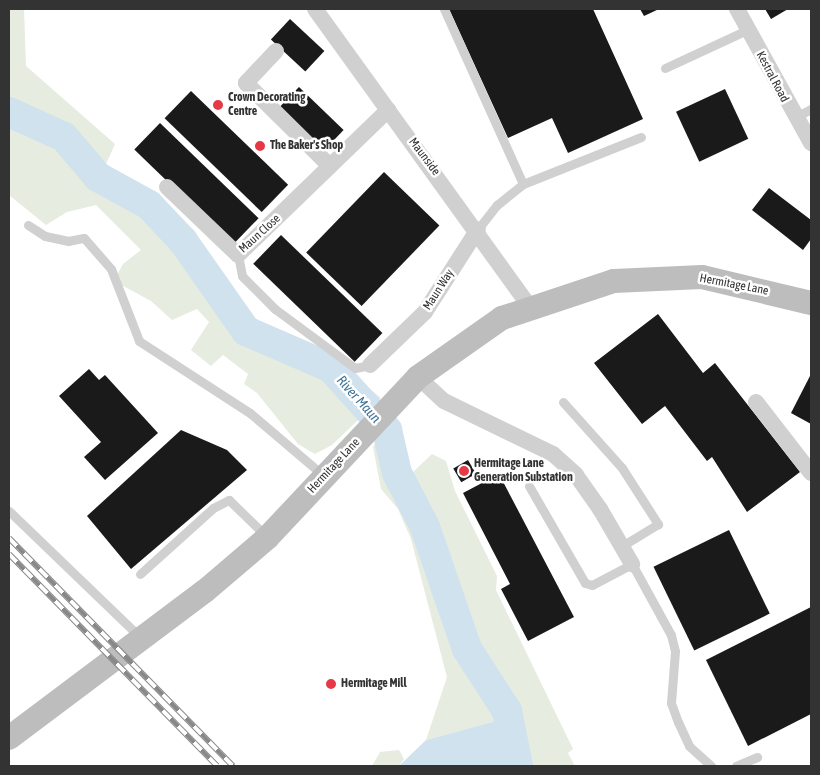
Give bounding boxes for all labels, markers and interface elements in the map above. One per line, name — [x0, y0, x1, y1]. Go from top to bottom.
street label: Kestral Road — [753, 49, 791, 105]
place label: Crown Decorating Centre — [228, 91, 305, 119]
marker: Crown Decorating Centre — [212, 99, 224, 111]
street label: Maunside — [405, 135, 443, 179]
place label: The Baker's Shop — [270, 139, 343, 153]
marker: The Baker's Shop — [254, 140, 266, 152]
street label: Maun Close — [236, 212, 284, 256]
street label: Maun Way — [421, 267, 457, 313]
street label: Hermitage Lane — [698, 271, 770, 299]
water label: River Maun — [333, 372, 385, 426]
street label: Hermitage Lane — [305, 436, 363, 496]
place label: Hermitage Lane Generation Substation — [474, 457, 573, 485]
marker: Hermitage Lane Generation Substation — [458, 465, 470, 477]
place label: Hermitage Mill — [341, 677, 407, 691]
marker: Hermitage Mill — [325, 678, 337, 690]

